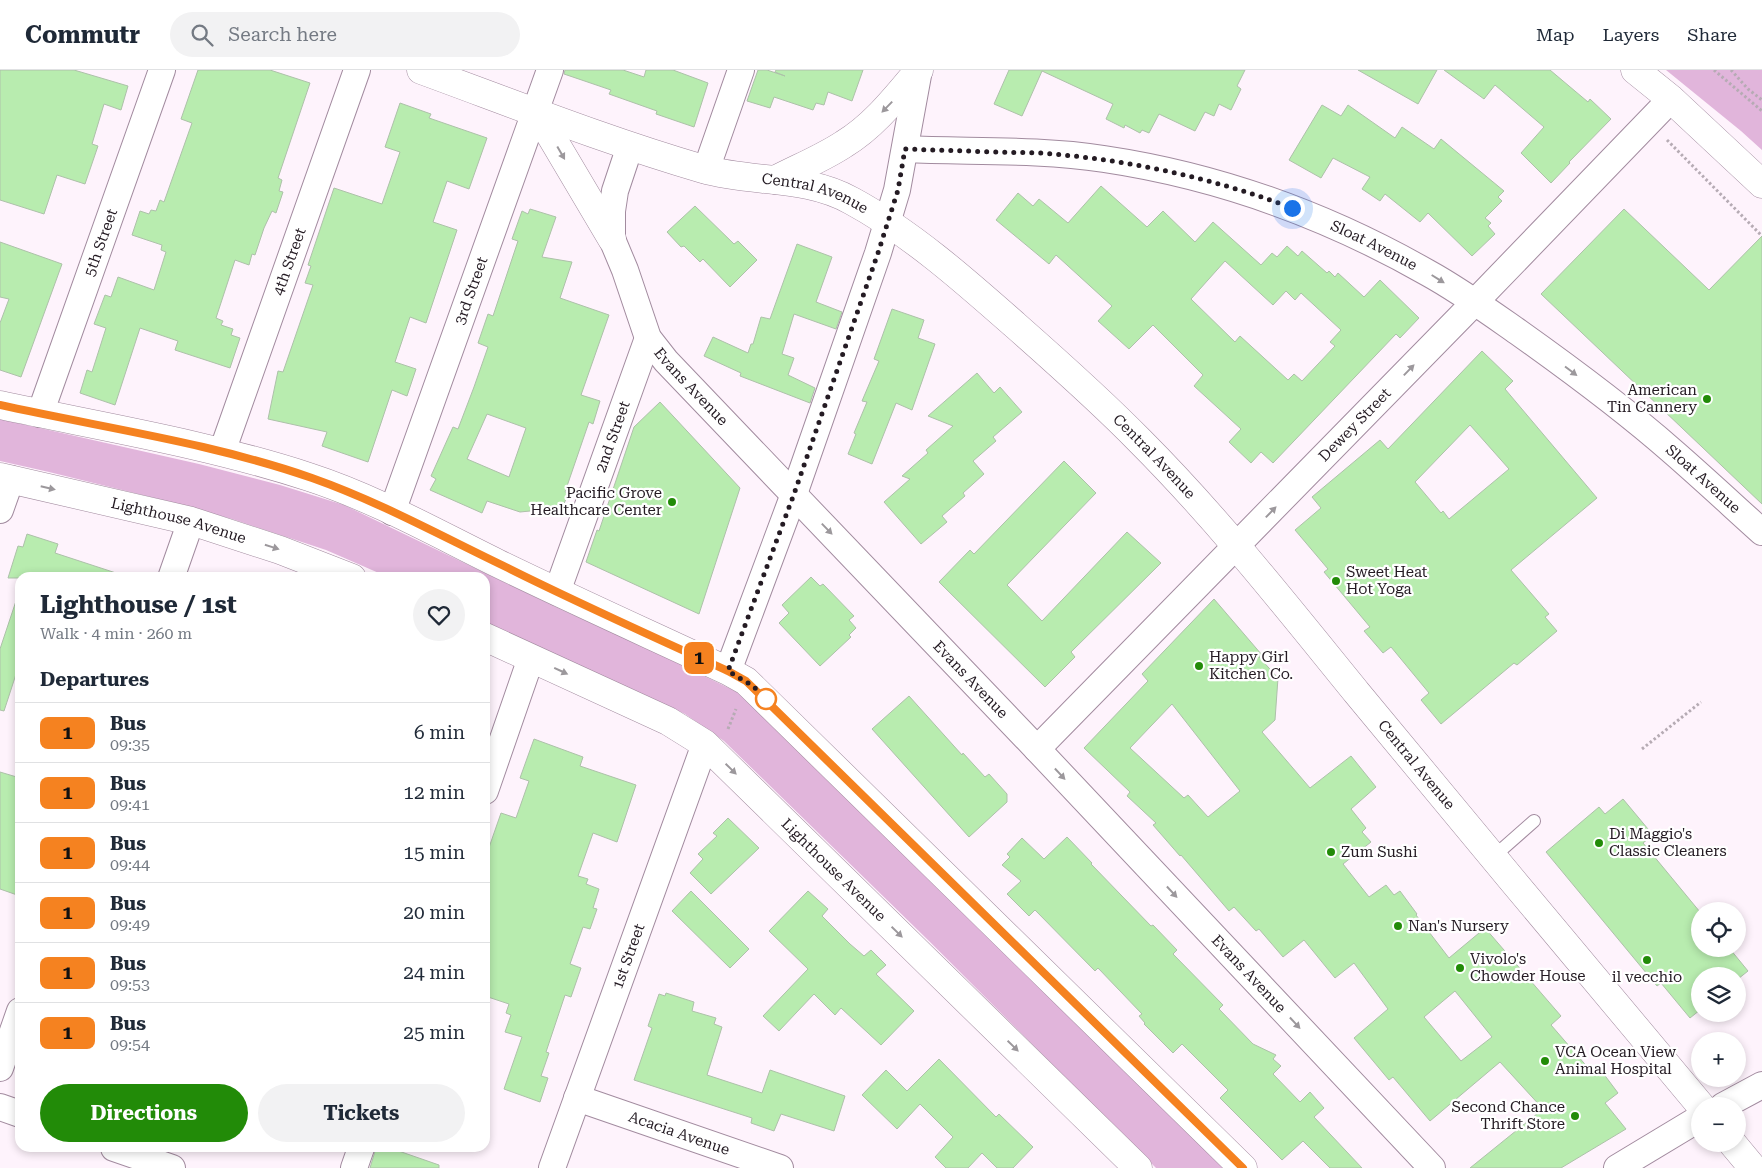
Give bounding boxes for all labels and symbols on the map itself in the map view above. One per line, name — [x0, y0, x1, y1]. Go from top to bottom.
one-way arrow — [881, 101, 893, 113]
one-way arrow — [557, 146, 566, 160]
street label: Central Avenue — [761, 170, 871, 217]
your location — [1280, 196, 1305, 221]
street label: 5th Street — [81, 206, 121, 279]
street label: Sloat Avenue — [1328, 216, 1420, 274]
street label: 4th Street — [269, 225, 310, 298]
street label: 3rd Street — [451, 254, 492, 327]
one-way arrow — [1431, 274, 1444, 283]
street label: Evans Avenue — [650, 344, 732, 429]
one-way arrow — [1403, 365, 1415, 377]
one-way arrow — [1564, 366, 1578, 376]
place label: American Tin Cannery — [1607, 381, 1697, 416]
street label: Dewey Street — [1315, 384, 1395, 465]
marker: American Tin Cannery — [1701, 393, 1713, 405]
street label: 2nd Street — [592, 398, 634, 475]
street label: Central Avenue — [1109, 410, 1199, 502]
street label: Sloat Avenue — [1662, 441, 1744, 517]
one-way arrow — [40, 484, 55, 492]
place label: Pacific Grove Healthcare Center — [530, 484, 662, 519]
street label: Lighthouse Avenue — [109, 494, 249, 547]
marker: Pacific Grove Healthcare Center — [666, 496, 678, 508]
one-way arrow — [1264, 506, 1276, 518]
one-way arrow — [821, 523, 833, 535]
one-way arrow — [265, 544, 280, 552]
place label: Sweet Heat Hot Yoga — [1346, 563, 1428, 598]
marker: Sweet Heat Hot Yoga — [1330, 575, 1342, 587]
street label: Evans Avenue — [929, 637, 1012, 722]
line badge: 1 — [683, 642, 715, 674]
place label: Happy Girl Kitchen Co. — [1209, 648, 1293, 683]
marker: Happy Girl Kitchen Co. — [1193, 660, 1205, 672]
one-way arrow — [554, 668, 568, 676]
unlabelled marker — [755, 688, 777, 710]
street label: Central Avenue — [1374, 716, 1459, 813]
one-way arrow — [725, 763, 737, 775]
one-way arrow — [1054, 767, 1066, 779]
street label: Lighthouse Avenue — [778, 815, 890, 925]
place label: Di Maggio's Classic Cleaners — [1609, 825, 1727, 860]
marker: Di Maggio's Classic Cleaners — [1593, 837, 1605, 849]
place label: Zum Sushi — [1341, 843, 1418, 861]
marker: Zum Sushi — [1325, 846, 1337, 858]
one-way arrow — [1166, 886, 1178, 898]
place label: Nan's Nursery — [1408, 917, 1509, 935]
marker: Nan's Nursery — [1392, 920, 1404, 932]
street label: 1st Street — [608, 921, 649, 991]
one-way arrow — [891, 926, 903, 938]
street label: Evans Avenue — [1208, 931, 1290, 1016]
place label: Vivolo's Chowder House — [1470, 950, 1585, 985]
marker: il vecchio — [1641, 954, 1653, 966]
marker: Vivolo's Chowder House — [1454, 962, 1466, 974]
place label: il vecchio — [1612, 968, 1682, 986]
one-way arrow — [1289, 1016, 1301, 1028]
one-way arrow — [1007, 1039, 1019, 1051]
place label: VCA Ocean View Animal Hospital — [1555, 1043, 1677, 1078]
marker: VCA Ocean View Animal Hospital — [1539, 1055, 1551, 1067]
place label: Second Chance Thrift Store — [1452, 1098, 1565, 1133]
street label: Acacia Avenue — [626, 1107, 732, 1159]
marker: Second Chance Thrift Store — [1569, 1110, 1581, 1122]

